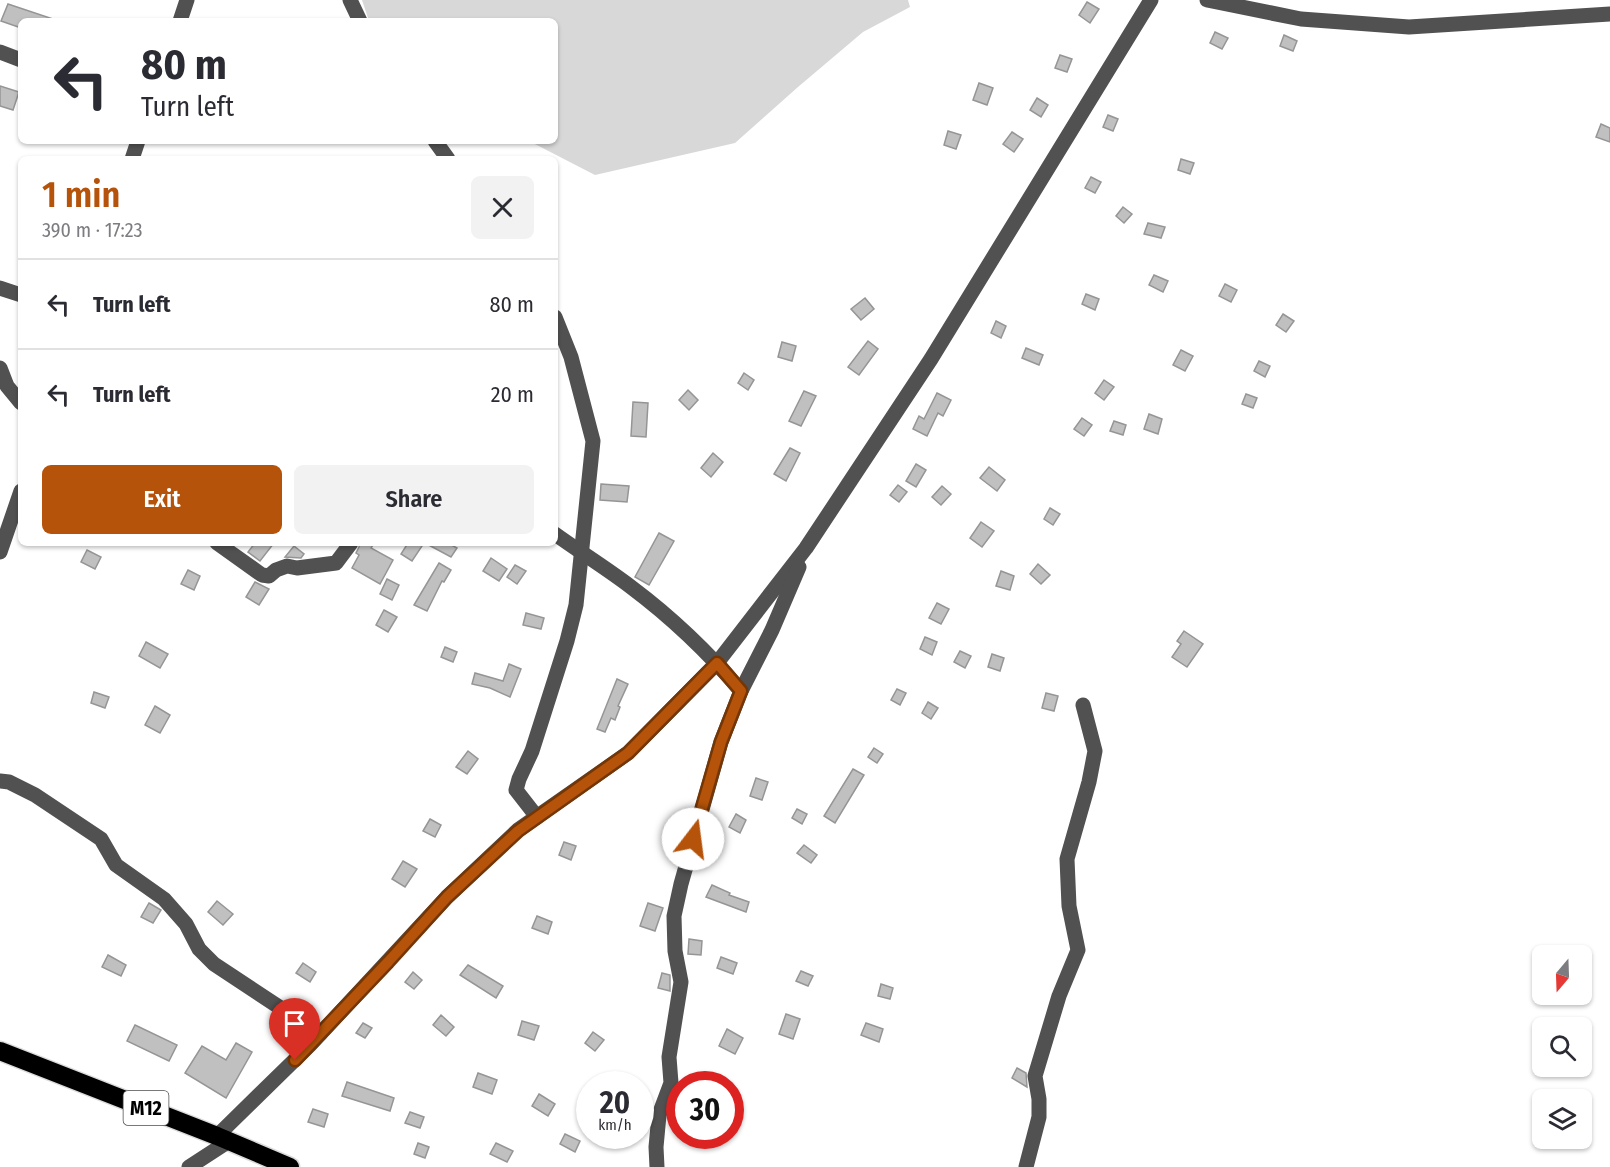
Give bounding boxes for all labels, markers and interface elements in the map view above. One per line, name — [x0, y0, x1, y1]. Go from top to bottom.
text: 80 m — [141, 40, 227, 90]
icon: left — [42, 42, 120, 120]
text: Turn left — [141, 91, 234, 123]
text: 1 min — [42, 173, 120, 217]
button: close — [471, 176, 534, 239]
text: 390 m · 17:23 — [42, 218, 143, 242]
icon: left — [42, 288, 75, 321]
text: Turn left — [93, 291, 171, 318]
text: 80 m — [489, 291, 534, 318]
icon: left — [42, 378, 75, 411]
text: Turn left — [93, 381, 171, 408]
text: 20 m — [491, 381, 534, 408]
button: Exit — [42, 465, 282, 534]
button: Share — [294, 465, 534, 534]
position arrow — [661, 807, 725, 871]
north arrow — [1532, 945, 1592, 1005]
map controls — [1532, 945, 1592, 1149]
pin — [269, 998, 320, 1060]
icon: arrive — [278, 1007, 311, 1040]
button: search — [1532, 1017, 1592, 1077]
speed limit sign: 30 — [666, 1071, 744, 1149]
text: 20 — [600, 1085, 630, 1121]
button: layers — [1532, 1089, 1592, 1149]
road number: M12 — [124, 1091, 168, 1125]
text: km/h — [598, 1116, 632, 1134]

